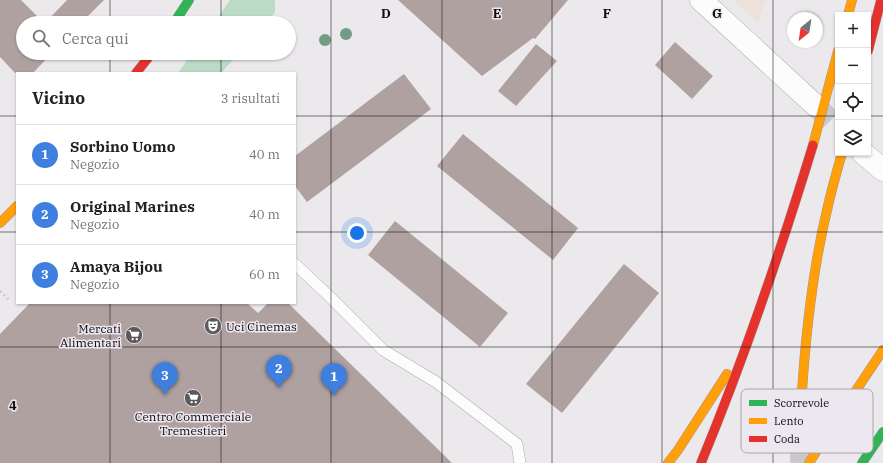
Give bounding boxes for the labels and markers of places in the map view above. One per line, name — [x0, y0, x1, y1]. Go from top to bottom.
theatre icon: Uci Cinemas — [203, 316, 223, 336]
place label: Uci Cinemas — [226, 319, 297, 334]
place label: Mercati Alimentari — [60, 321, 121, 350]
supermarket icon: Mercati Alimentari — [124, 325, 144, 345]
pin: 2 — [266, 355, 292, 388]
pin: 3 — [152, 362, 178, 395]
pin: 1 — [321, 363, 347, 396]
supermarket icon: Centro Commerciale Tremestieri — [183, 388, 203, 408]
place label: Centro Commerciale Tremestieri — [135, 409, 251, 438]

